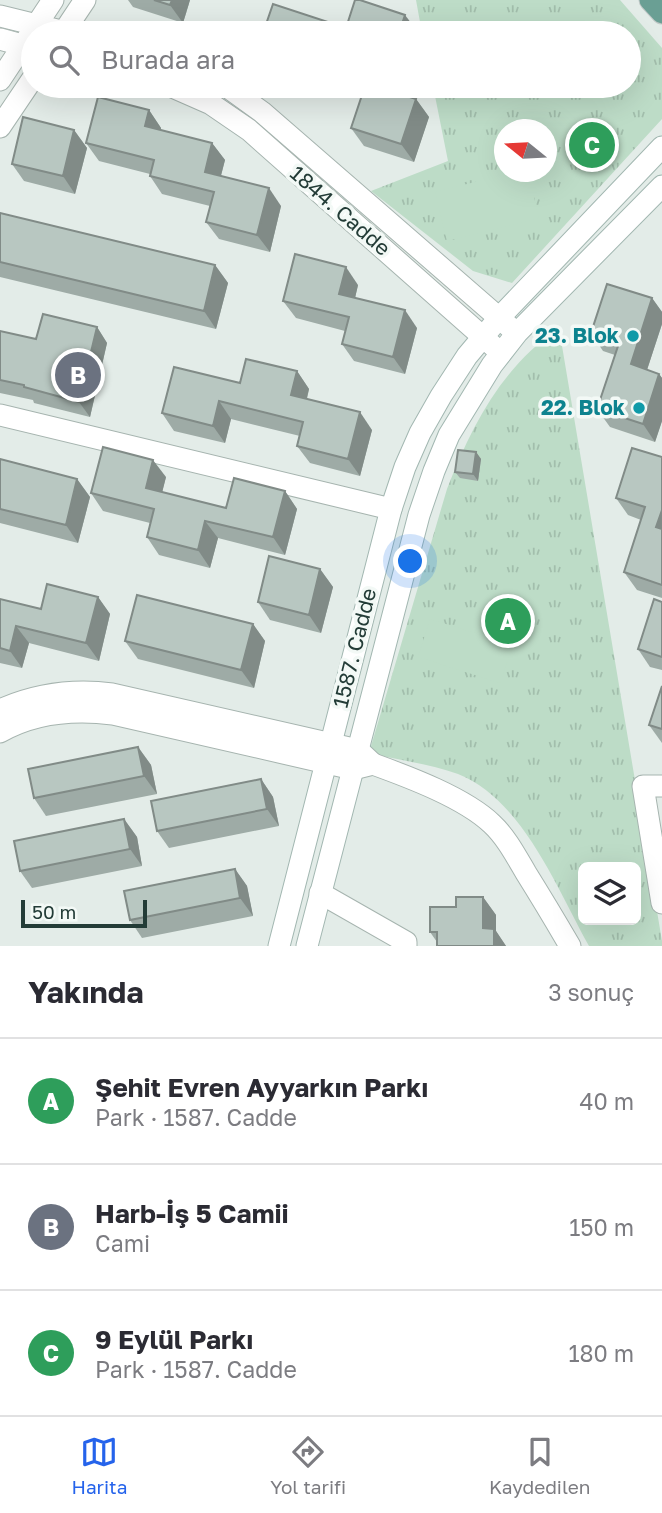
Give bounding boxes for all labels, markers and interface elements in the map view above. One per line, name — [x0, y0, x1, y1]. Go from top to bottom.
search box — [21, 21, 641, 98]
icon: search — [45, 41, 83, 79]
text: Burada ara — [101, 44, 235, 75]
north arrow — [494, 119, 557, 182]
pin: C — [569, 119, 615, 171]
street label: 1844. Cadde — [285, 160, 396, 261]
place label: 23. Blok — [535, 322, 619, 348]
marker: 23. Blok — [625, 328, 641, 344]
pin: B — [55, 349, 101, 401]
place label: 22. Blok — [541, 394, 625, 420]
marker: 22. Blok — [631, 400, 647, 416]
your location — [393, 544, 427, 578]
street label: 1587. Cadde — [327, 585, 381, 710]
pin: A — [485, 595, 531, 647]
map controls — [578, 862, 641, 925]
button: layers — [578, 862, 641, 925]
scale bar — [21, 897, 147, 929]
text: 50 m — [32, 900, 76, 923]
text: Yakında — [28, 974, 144, 1010]
text: 3 sonuç — [548, 978, 634, 1006]
text: Şehit Evren Ayyarkın Parkı — [95, 1072, 428, 1103]
text: A — [43, 1087, 59, 1115]
text: 40 m — [580, 1087, 634, 1115]
text: Park · 1587. Cadde — [95, 1103, 297, 1131]
text: Harb-İş 5 Camii — [95, 1198, 289, 1229]
text: B — [43, 1213, 59, 1241]
text: 150 m — [569, 1213, 634, 1241]
text: Cami — [95, 1229, 150, 1257]
text: 9 Eylül Parkı — [95, 1324, 253, 1355]
text: C — [43, 1339, 59, 1367]
text: 180 m — [568, 1339, 634, 1367]
text: Park · 1587. Cadde — [95, 1355, 297, 1383]
tab: Harita — [71, 1433, 127, 1498]
tab: Yol tarifi — [270, 1433, 346, 1498]
tab: Kaydedilen — [489, 1433, 591, 1498]

